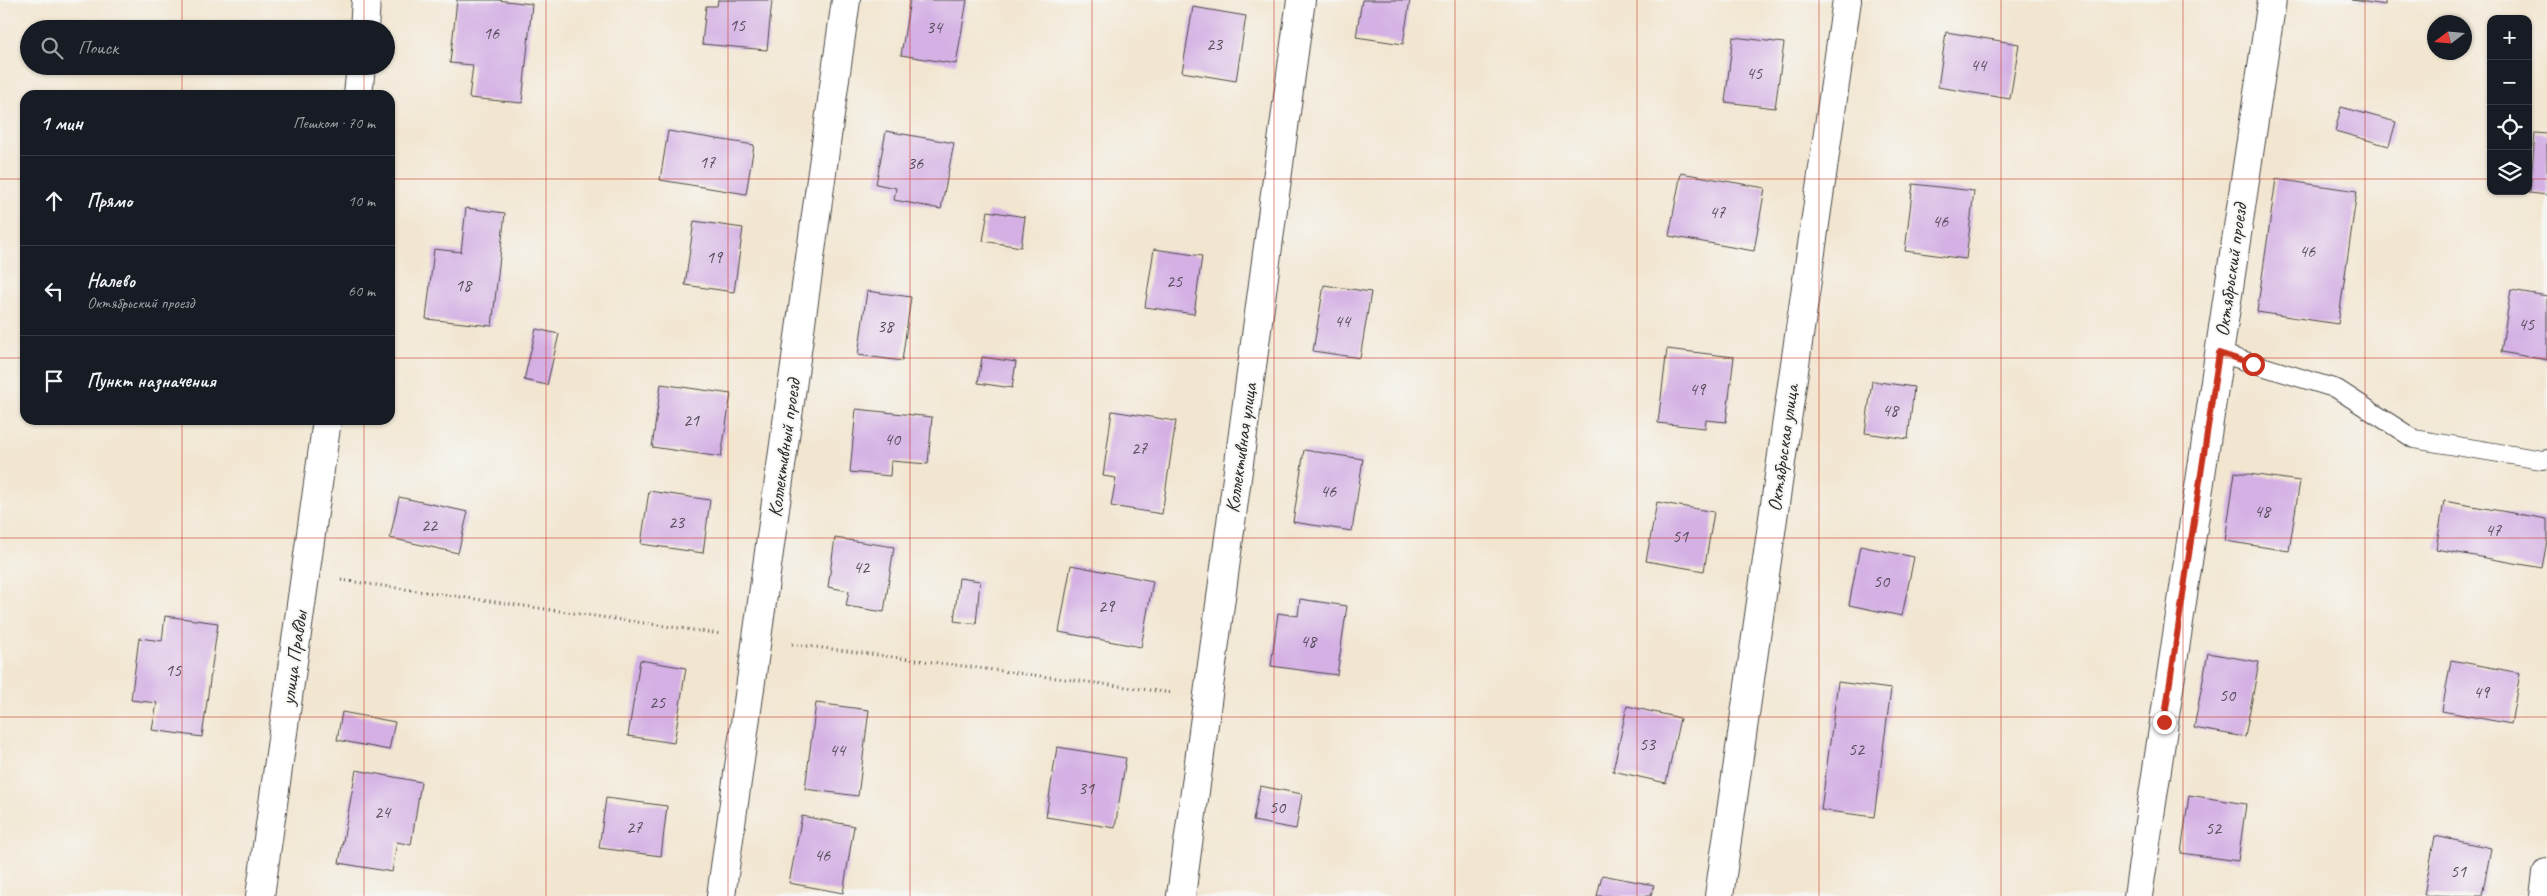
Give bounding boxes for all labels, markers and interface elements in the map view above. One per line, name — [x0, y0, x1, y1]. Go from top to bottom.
house number: 15 — [729, 14, 746, 36]
north arrow — [2427, 15, 2472, 60]
map controls — [2487, 15, 2532, 195]
button: + — [2487, 15, 2532, 60]
house number: 34 — [926, 16, 944, 38]
search box — [20, 20, 395, 75]
house number: 16 — [483, 22, 500, 44]
house number: 23 — [1206, 33, 1224, 55]
icon: search — [38, 34, 66, 62]
text: Поиск — [78, 36, 118, 60]
house number: 44 — [1970, 54, 1988, 76]
button: − — [2487, 60, 2532, 105]
house number: 45 — [1746, 62, 1763, 84]
button: locate — [2487, 105, 2532, 150]
text: 1 мин — [40, 110, 83, 136]
text: Пешком · 70 m — [293, 113, 375, 133]
button: layers — [2487, 150, 2532, 195]
house number: 17 — [699, 151, 716, 173]
house number: 36 — [907, 152, 924, 174]
icon: ahead — [40, 187, 68, 215]
text: Прямо — [87, 189, 132, 213]
text: 10 m — [348, 191, 375, 211]
street label: Октябрьский проезд — [2209, 200, 2253, 338]
house number: 47 — [1709, 201, 1726, 223]
house number: 46 — [1932, 210, 1949, 232]
house number: 46 — [2299, 240, 2316, 262]
house number: 19 — [706, 246, 724, 268]
text: Налево — [87, 269, 135, 293]
house number: 25 — [1166, 270, 1183, 292]
house number: 18 — [455, 274, 473, 296]
icon: left — [40, 277, 68, 305]
text: 60 m — [348, 281, 375, 301]
text: Октябрьский проезд — [87, 293, 194, 313]
house number: 44 — [1334, 310, 1352, 332]
house number: 45 — [2518, 313, 2535, 335]
house number: 38 — [877, 315, 895, 337]
route start — [2242, 353, 2265, 376]
icon: arrive — [40, 367, 68, 395]
text: Пункт назначения — [87, 369, 216, 393]
street label: Коллективный проезд — [762, 375, 806, 519]
house number: 49 — [1689, 378, 1707, 400]
street label: Коллективная улица — [1220, 380, 1263, 514]
street label: Октябрьская улица — [1762, 381, 1805, 513]
house number: 48 — [1882, 399, 1900, 421]
house number: 21 — [683, 409, 700, 431]
house number: 40 — [884, 428, 902, 450]
house number: 27 — [1131, 437, 1148, 459]
house number: 46 — [1320, 480, 1337, 502]
house number: 48 — [2254, 500, 2272, 522]
house number: 23 — [668, 511, 686, 533]
house number: 22 — [421, 514, 439, 536]
house number: 47 — [2485, 519, 2502, 541]
house number: 51 — [1672, 525, 1689, 547]
house number: 42 — [853, 556, 871, 578]
house number: 50 — [1873, 570, 1891, 592]
house number: 29 — [1098, 595, 1116, 617]
street label: улица Правды — [275, 608, 313, 708]
house number: 48 — [1300, 630, 1318, 652]
house number: 15 — [165, 659, 182, 681]
house number: 49 — [2473, 681, 2491, 703]
house number: 50 — [2219, 684, 2237, 706]
house number: 25 — [649, 691, 666, 713]
route end — [2153, 711, 2176, 734]
house number: 53 — [1639, 733, 1657, 755]
house number: 52 — [1848, 738, 1866, 760]
house number: 44 — [829, 739, 847, 761]
house number: 31 — [1078, 777, 1095, 799]
house number: 50 — [1269, 796, 1287, 818]
house number: 24 — [374, 801, 392, 823]
house number: 27 — [626, 816, 643, 838]
house number: 52 — [2205, 817, 2223, 839]
house number: 46 — [814, 844, 831, 866]
house number: 51 — [2450, 860, 2467, 882]

